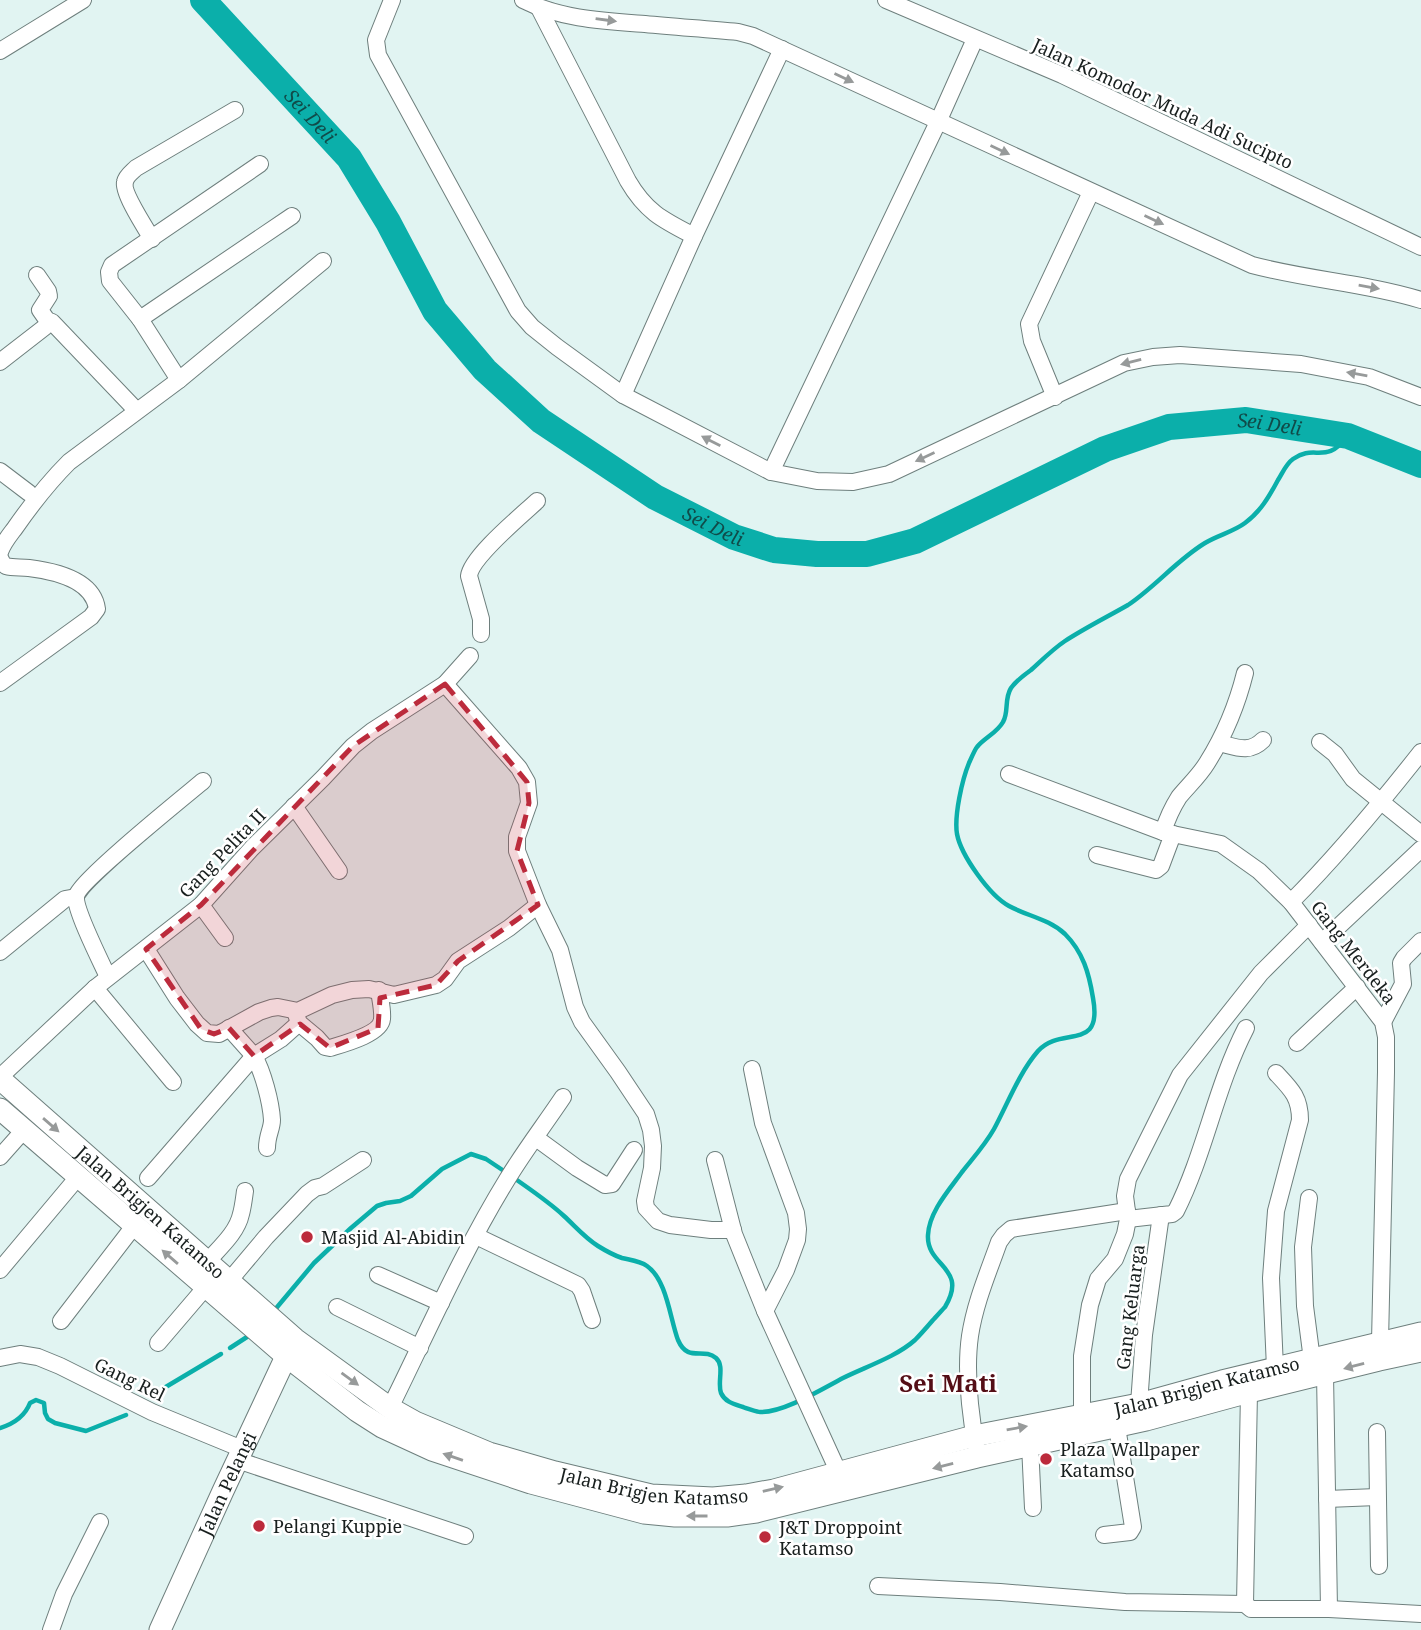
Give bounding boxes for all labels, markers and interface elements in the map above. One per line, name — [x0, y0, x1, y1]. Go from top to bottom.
one-way arrow — [595, 15, 617, 26]
street label: Jalan Komodor Muda Adi Sucipto — [1028, 32, 1297, 174]
one-way arrow — [834, 72, 854, 83]
water label: Sei Deli — [279, 83, 342, 149]
one-way arrow — [990, 144, 1010, 156]
one-way arrow — [1143, 215, 1164, 226]
one-way arrow — [1358, 282, 1380, 293]
one-way arrow — [1120, 357, 1142, 368]
one-way arrow — [1346, 369, 1368, 380]
water label: Sei Deli — [1236, 407, 1304, 442]
one-way arrow — [700, 435, 720, 447]
one-way arrow — [915, 451, 935, 463]
water label: Sei Deli — [678, 500, 747, 552]
street label: Gang Pelita II — [173, 803, 271, 903]
street label: Gang Merdeka — [1306, 895, 1402, 1009]
one-way arrow — [42, 1116, 59, 1132]
street label: Jalan Brigjen Katamso — [71, 1139, 230, 1284]
place label: Masjid Al-Abidin — [321, 1225, 465, 1249]
marker: Masjid Al-Abidin — [299, 1229, 315, 1245]
street label: Gang Keluarga — [1110, 1243, 1150, 1371]
one-way arrow — [162, 1250, 179, 1265]
street label: Jalan Brigjen Katamso — [1111, 1351, 1302, 1421]
street label: Gang Rel — [91, 1352, 170, 1407]
one-way arrow — [1343, 1361, 1365, 1372]
district label: Sei Mati — [899, 1366, 997, 1399]
one-way arrow — [341, 1372, 359, 1386]
one-way arrow — [1006, 1422, 1028, 1433]
street label: Jalan Pelangi — [192, 1427, 261, 1540]
place label: Plaza Wallpaper Katamso — [1060, 1437, 1200, 1482]
one-way arrow — [443, 1451, 464, 1462]
marker: Plaza Wallpaper Katamso — [1038, 1451, 1054, 1467]
street label: Jalan Brigjen Katamso — [557, 1461, 749, 1510]
one-way arrow — [932, 1461, 954, 1472]
one-way arrow — [762, 1484, 784, 1495]
one-way arrow — [686, 1510, 708, 1522]
place label: Pelangi Kuppie — [273, 1514, 402, 1538]
place label: J&T Droppoint Katamso — [778, 1515, 902, 1560]
marker: Pelangi Kuppie — [251, 1518, 267, 1534]
marker: J&T Droppoint Katamso — [757, 1529, 773, 1545]

